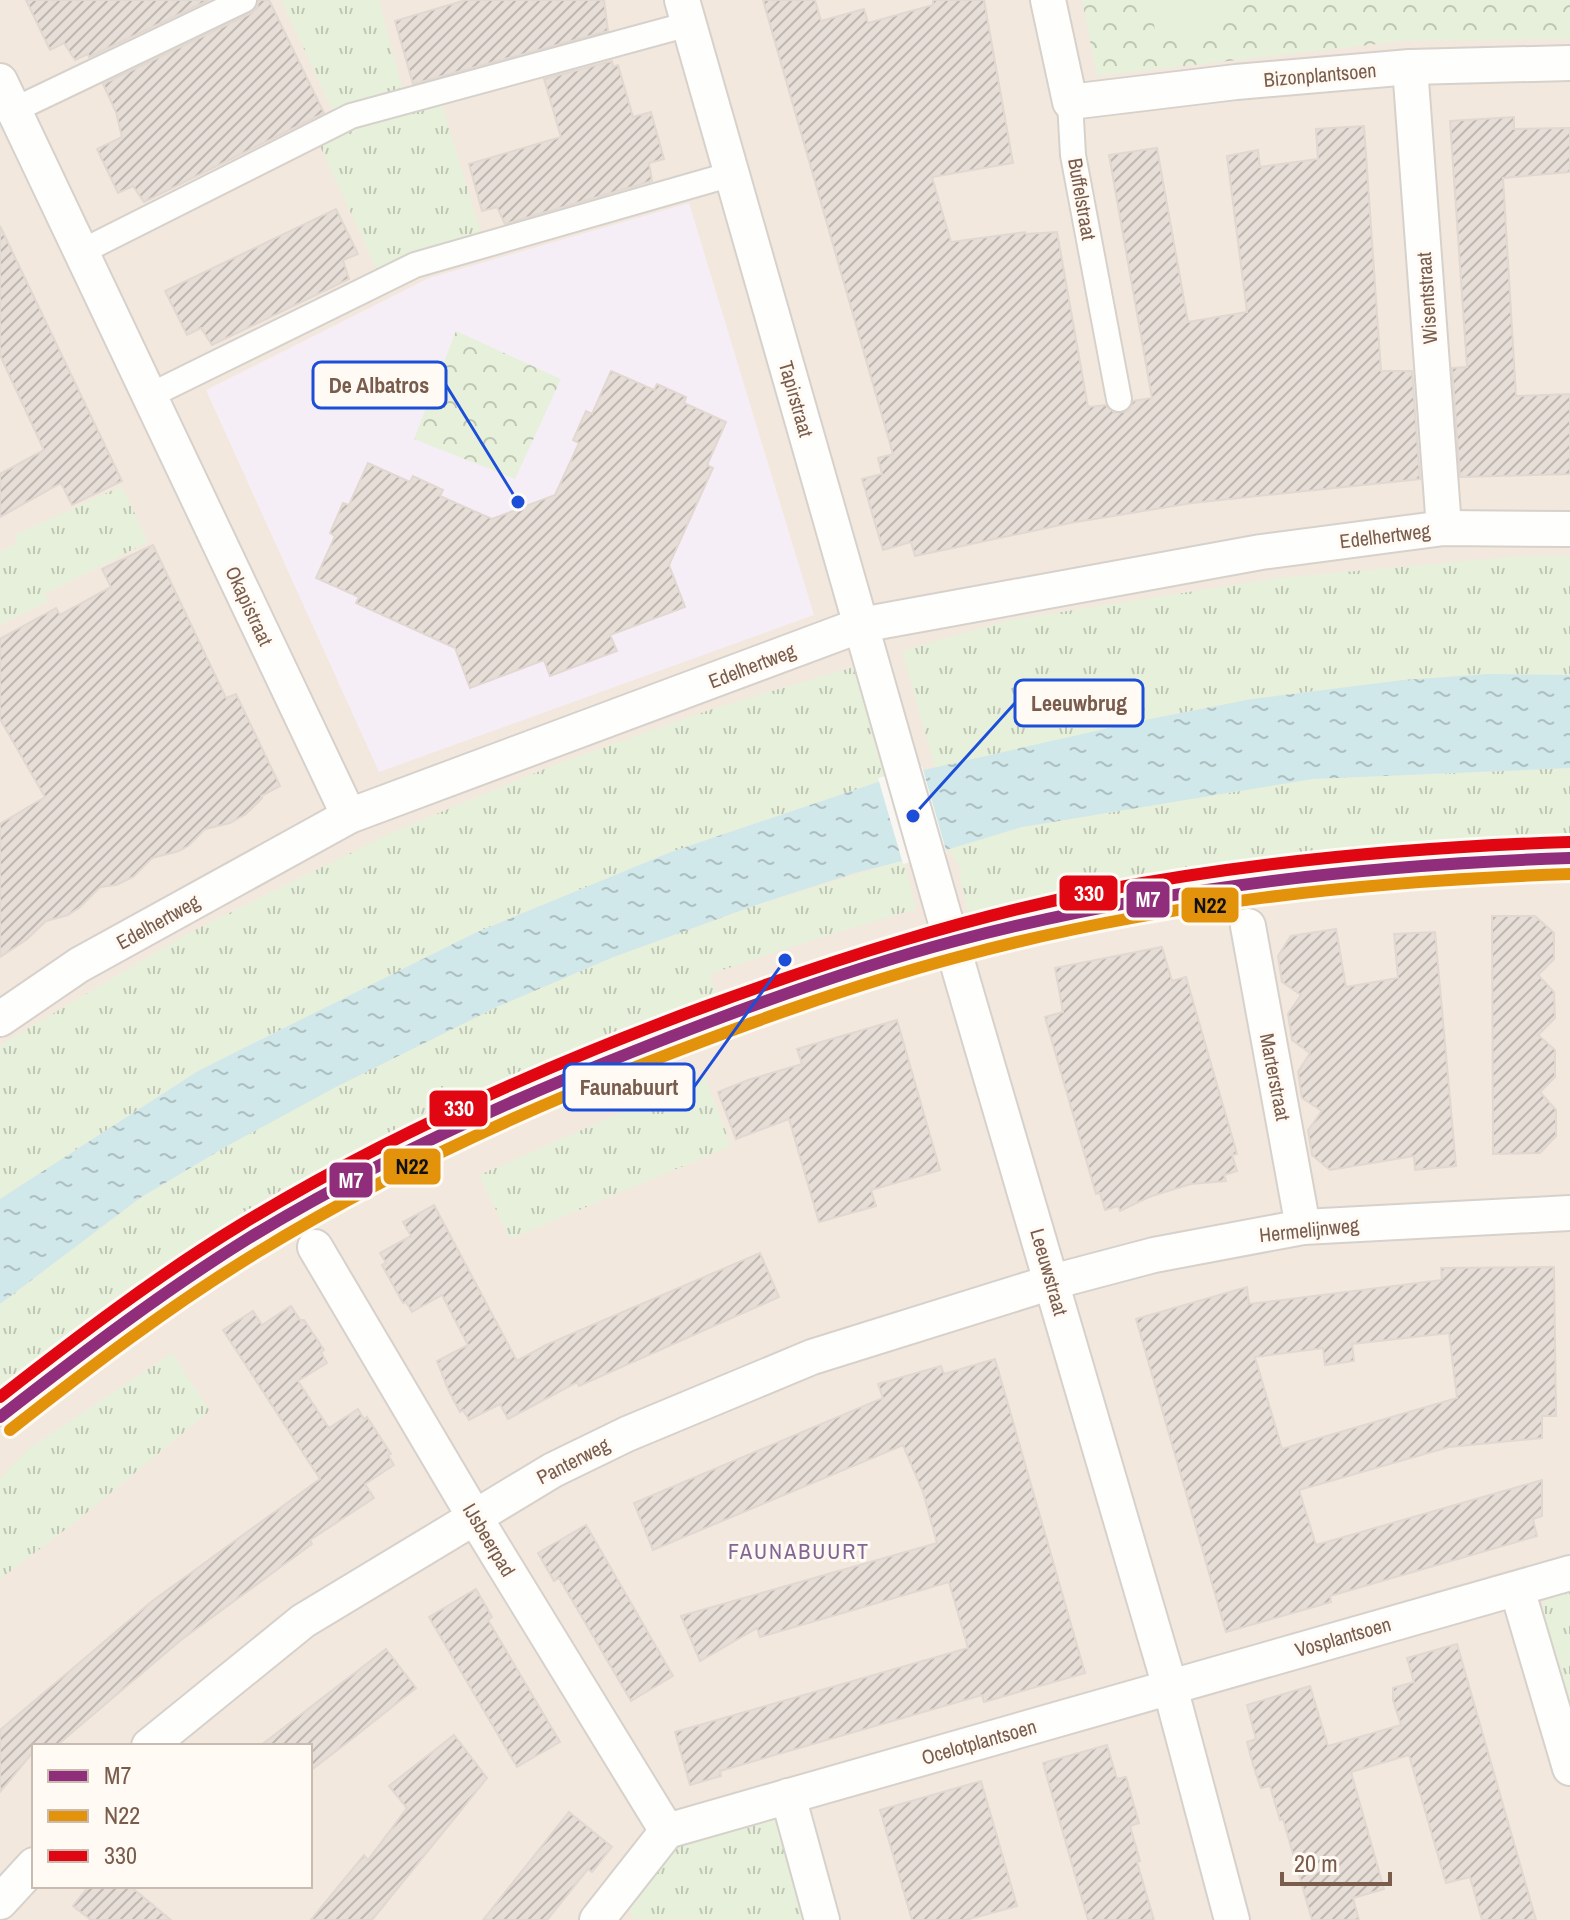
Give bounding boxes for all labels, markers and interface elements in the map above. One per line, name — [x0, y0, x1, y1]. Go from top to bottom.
street label: Bizonplantsoen — [1262, 56, 1377, 93]
street label: Buffelstraat — [1062, 156, 1103, 242]
street label: Wisentstraat — [1410, 251, 1443, 345]
street label: Tapirstraat — [773, 358, 820, 440]
callout: De Albatros — [313, 362, 446, 408]
text: De Albatros — [329, 370, 429, 400]
street label: Edelhertweg — [1338, 517, 1432, 554]
street label: Okapistraat — [219, 562, 280, 650]
street label: Edelhertweg — [704, 637, 799, 694]
callout: Leeuwbrug — [1015, 680, 1143, 726]
text: Leeuwbrug — [1031, 688, 1127, 718]
line badge: 330 — [1058, 874, 1119, 912]
text: 330 — [1074, 878, 1104, 908]
line badge: M7 — [1125, 880, 1171, 919]
text: M7 — [1135, 884, 1161, 914]
line badge: N22 — [1180, 886, 1240, 924]
street label: Edelhertweg — [111, 888, 204, 955]
text: N22 — [1193, 890, 1227, 920]
street label: Marterstraat — [1254, 1031, 1297, 1123]
callout: Faunabuurt — [564, 1064, 694, 1110]
text: Faunabuurt — [580, 1072, 678, 1102]
line badge: 330 — [428, 1089, 489, 1128]
text: 330 — [444, 1093, 474, 1123]
line badge: N22 — [382, 1147, 442, 1186]
text: N22 — [395, 1151, 429, 1181]
line badge: M7 — [328, 1161, 374, 1199]
text: M7 — [338, 1165, 364, 1195]
street label: Hermelijnweg — [1258, 1211, 1360, 1248]
street label: Leeuwstraat — [1024, 1225, 1075, 1319]
street label: Panterweg — [532, 1431, 614, 1490]
street label: IJsbeerpad — [457, 1498, 522, 1581]
district label: FAUNABUURT — [728, 1536, 870, 1566]
street label: Vosplantsoen — [1292, 1610, 1394, 1663]
street label: Ocelotplantsoen — [918, 1712, 1040, 1771]
legend — [32, 1744, 312, 1888]
text: M7 — [104, 1759, 131, 1791]
text: N22 — [104, 1799, 140, 1831]
scale bar — [1282, 1836, 1390, 1886]
text: 330 — [104, 1839, 137, 1871]
text: 20 m — [1294, 1847, 1338, 1879]

